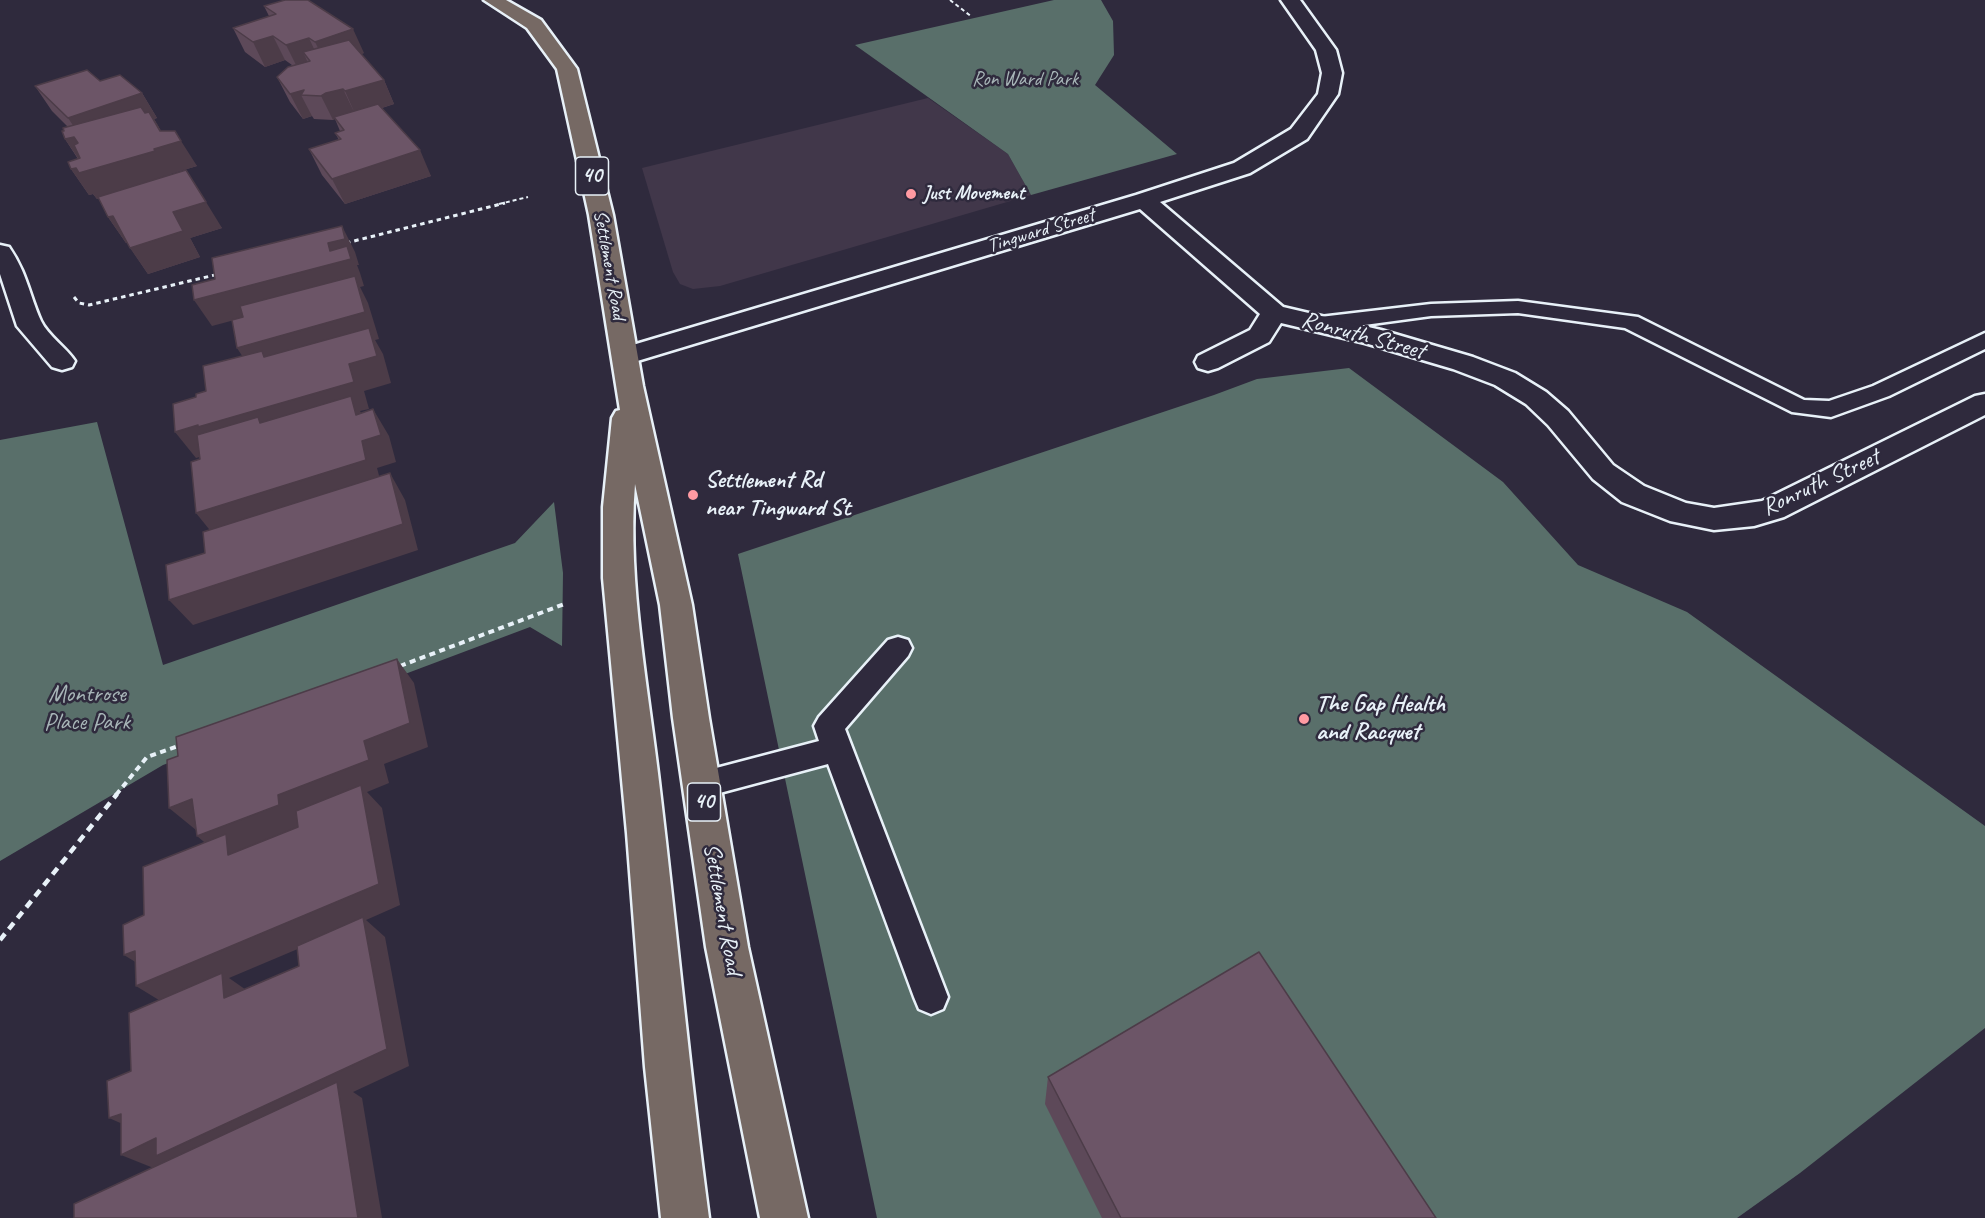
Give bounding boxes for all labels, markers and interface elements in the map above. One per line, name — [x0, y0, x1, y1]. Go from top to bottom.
park label: Ron Ward Park — [972, 68, 1078, 92]
road number: 40 — [576, 157, 608, 195]
place label: Just Movement — [923, 182, 1025, 206]
marker: Just Movement — [904, 187, 918, 201]
street label: Tingward Street — [985, 203, 1097, 259]
street label: Settlement Road — [588, 208, 630, 322]
street label: Ronruth Street — [1298, 306, 1428, 366]
street label: Ronruth Street — [1758, 443, 1884, 523]
place label: Settlement Rd near Tingward St — [705, 467, 850, 523]
marker: Settlement Rd near Tingward St — [686, 488, 700, 502]
park label: Montrose Place Park — [44, 681, 130, 737]
place label: The Gap Health and Racquet — [1316, 691, 1445, 747]
marker: The Gap Health and Racquet — [1297, 712, 1311, 726]
road number: 40 — [688, 783, 720, 821]
street label: Settlement Road — [696, 841, 748, 977]

